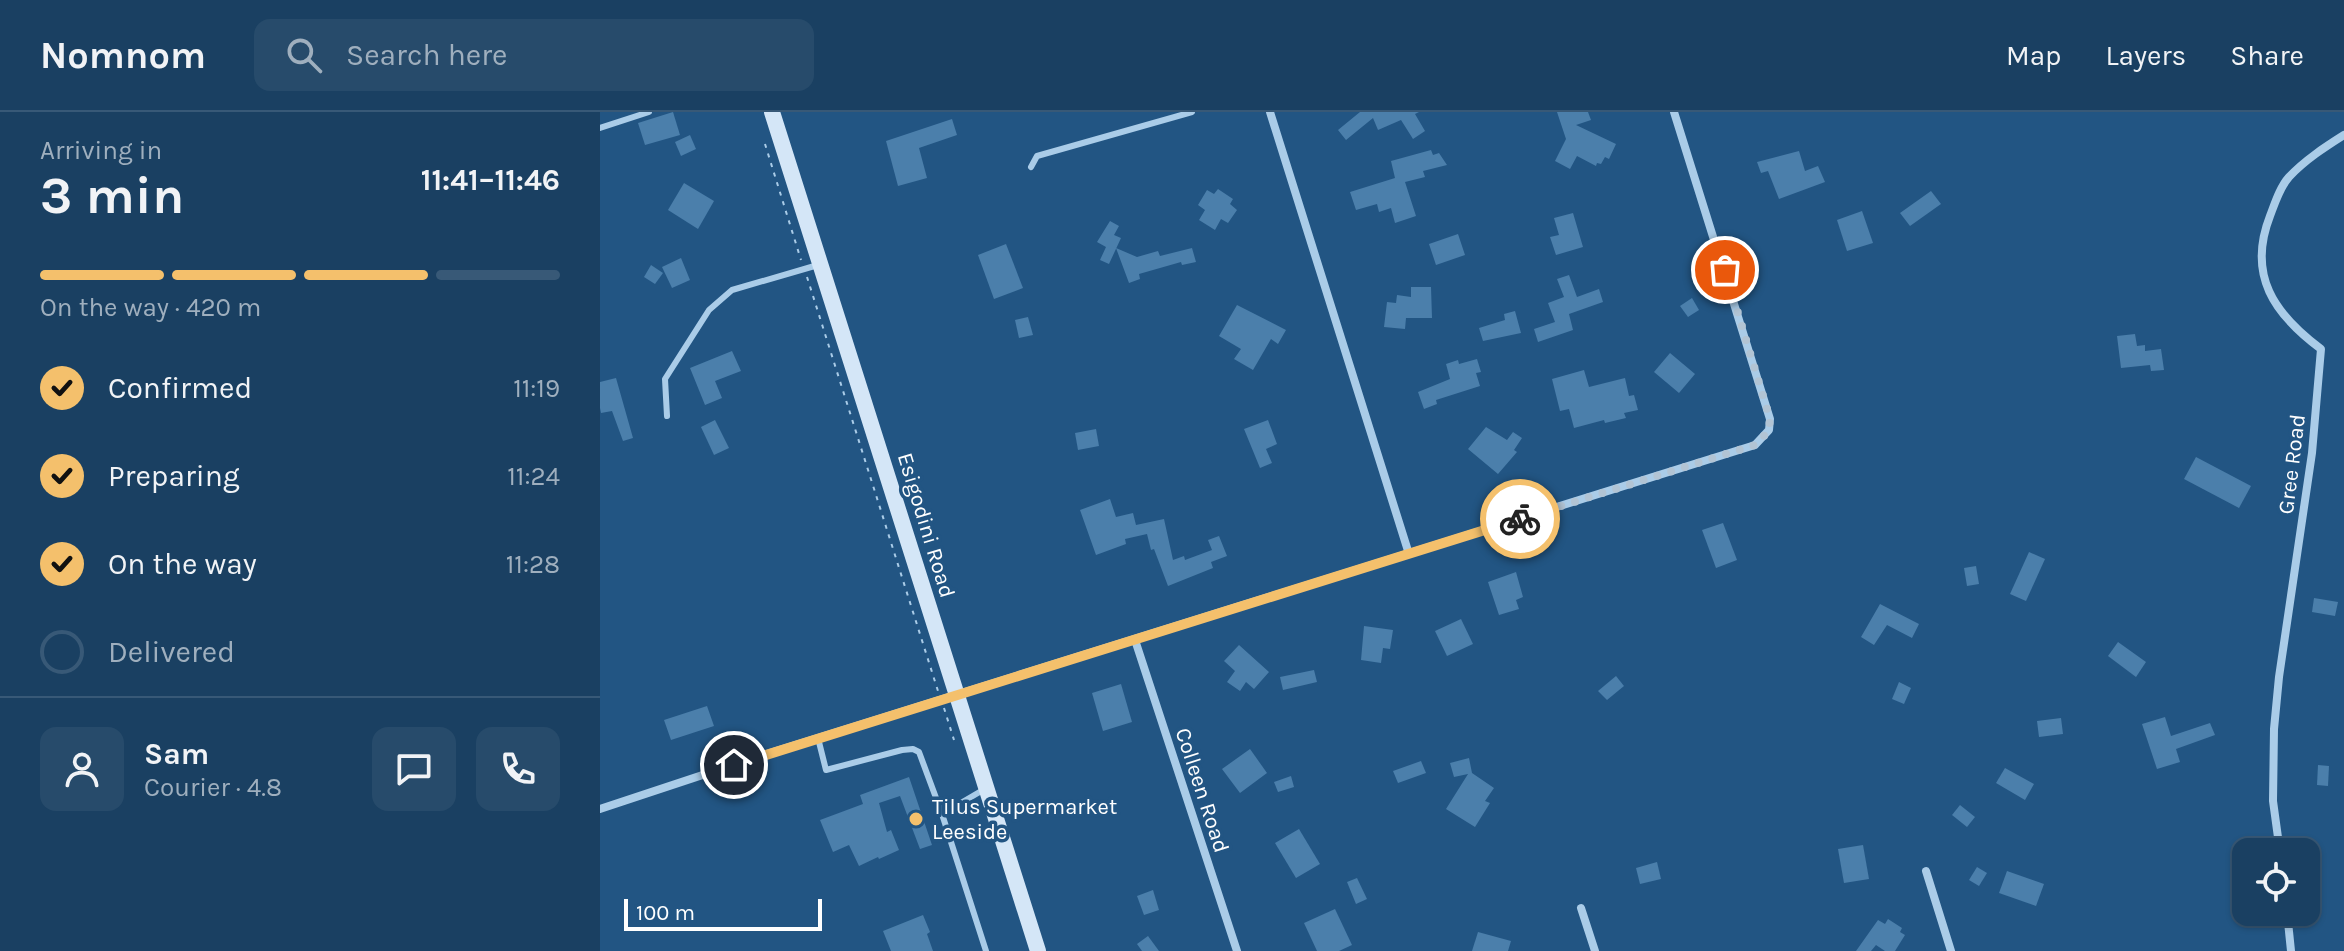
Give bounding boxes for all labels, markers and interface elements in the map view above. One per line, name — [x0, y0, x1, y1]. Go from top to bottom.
search box — [254, 19, 814, 91]
text: Nomnom — [40, 33, 206, 78]
icon: search — [282, 33, 326, 77]
text: Search here — [346, 37, 507, 73]
text: Map — [2006, 39, 2061, 72]
text: Layers — [2105, 39, 2186, 72]
text: Share — [2230, 39, 2304, 72]
text: Arriving in — [40, 135, 162, 166]
text: 11:41–11:46 — [421, 162, 560, 198]
text: 3 min — [40, 165, 184, 226]
pin — [1691, 236, 1759, 304]
icon: bag — [1703, 248, 1747, 292]
text: On the way · 420 m — [40, 292, 261, 323]
icon: check — [40, 366, 84, 410]
text: Confirmed — [108, 370, 252, 406]
text: 11:19 — [513, 373, 560, 404]
street label: Gree Road — [2273, 413, 2311, 516]
street label: Esigodini Road — [892, 450, 960, 601]
icon: check — [40, 454, 84, 498]
text: Preparing — [108, 458, 240, 494]
text: 11:24 — [507, 461, 560, 492]
courier — [1480, 479, 1560, 559]
icon: bike — [1498, 497, 1542, 541]
icon: check — [40, 542, 84, 586]
text: On the way — [108, 546, 257, 582]
text: 11:28 — [506, 549, 560, 580]
text: Delivered — [108, 634, 235, 670]
street label: Colleen Road — [1170, 725, 1234, 856]
button: person — [40, 727, 124, 811]
button: chat — [372, 727, 456, 811]
button: phone — [476, 727, 560, 811]
pin — [700, 731, 768, 799]
text: Sam — [144, 736, 209, 772]
icon: home — [712, 743, 756, 787]
text: Courier · 4.8 — [144, 772, 282, 803]
place label: Tilus Supermarket Leeside — [932, 794, 1117, 845]
marker: Tilus Supermarket Leeside — [907, 810, 925, 828]
map controls — [2232, 838, 2320, 926]
button: locate — [2232, 838, 2320, 926]
scale bar — [624, 895, 822, 931]
text: 100 m — [636, 900, 695, 926]

